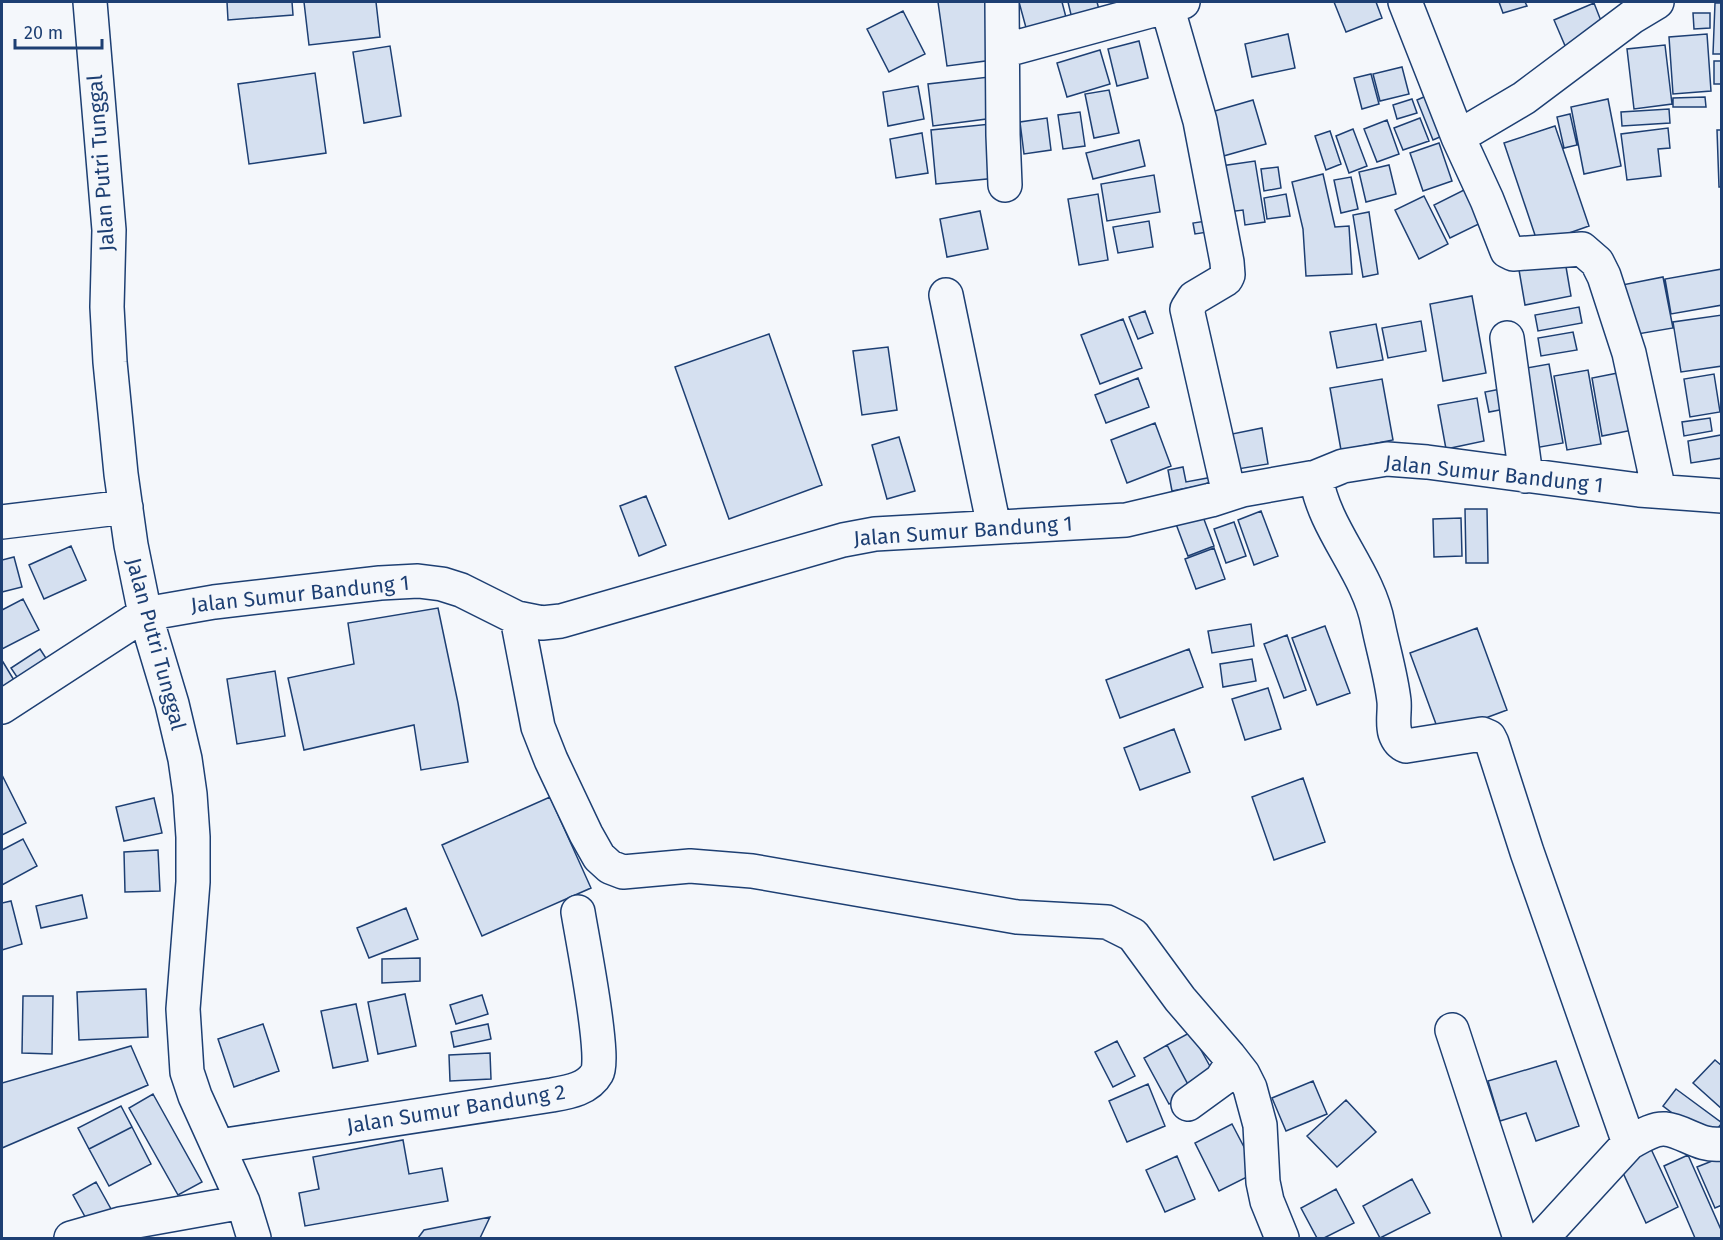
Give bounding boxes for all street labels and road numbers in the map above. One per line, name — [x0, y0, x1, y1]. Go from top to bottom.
street label: Jalan Putri Tunggal — [82, 74, 120, 252]
street label: Jalan Sumur Bandung 1 — [1383, 450, 1605, 498]
street label: Jalan Sumur Bandung 1 — [853, 510, 1073, 552]
street label: Jalan Putri Tunggal — [120, 555, 192, 733]
street label: Jalan Sumur Bandung 1 — [189, 570, 411, 618]
street label: Jalan Sumur Bandung 2 — [345, 1079, 567, 1139]

